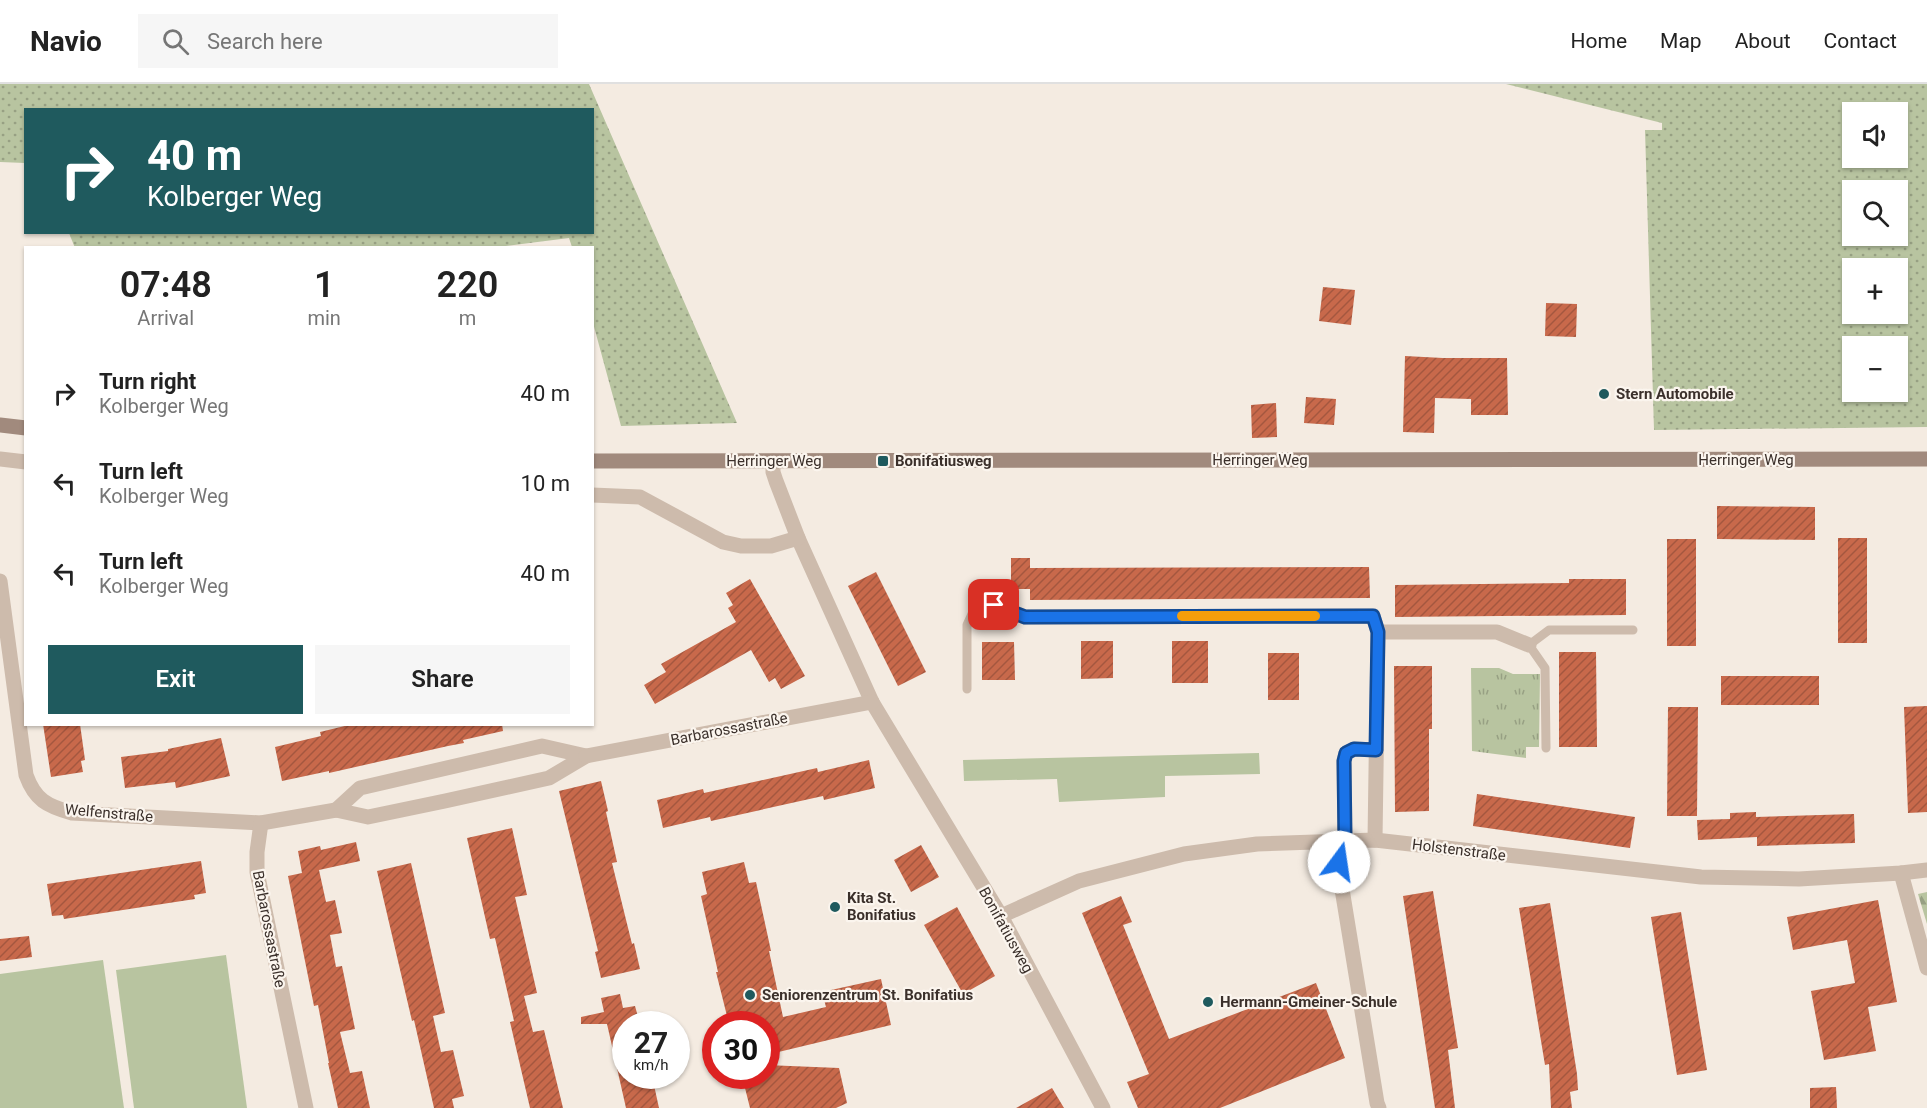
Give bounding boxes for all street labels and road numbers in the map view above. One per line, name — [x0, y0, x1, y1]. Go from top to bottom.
street label: Herringer Weg — [1212, 451, 1308, 469]
street label: Herringer Weg — [1698, 451, 1794, 469]
street label: Herringer Weg — [726, 452, 822, 470]
street label: Barbarossastraße — [669, 709, 789, 749]
street label: Welfenstraße — [64, 800, 154, 826]
street label: Holstenstraße — [1411, 835, 1507, 865]
street label: Barbarossastraße — [249, 869, 289, 989]
street label: Bonifatiusweg — [975, 884, 1037, 976]

